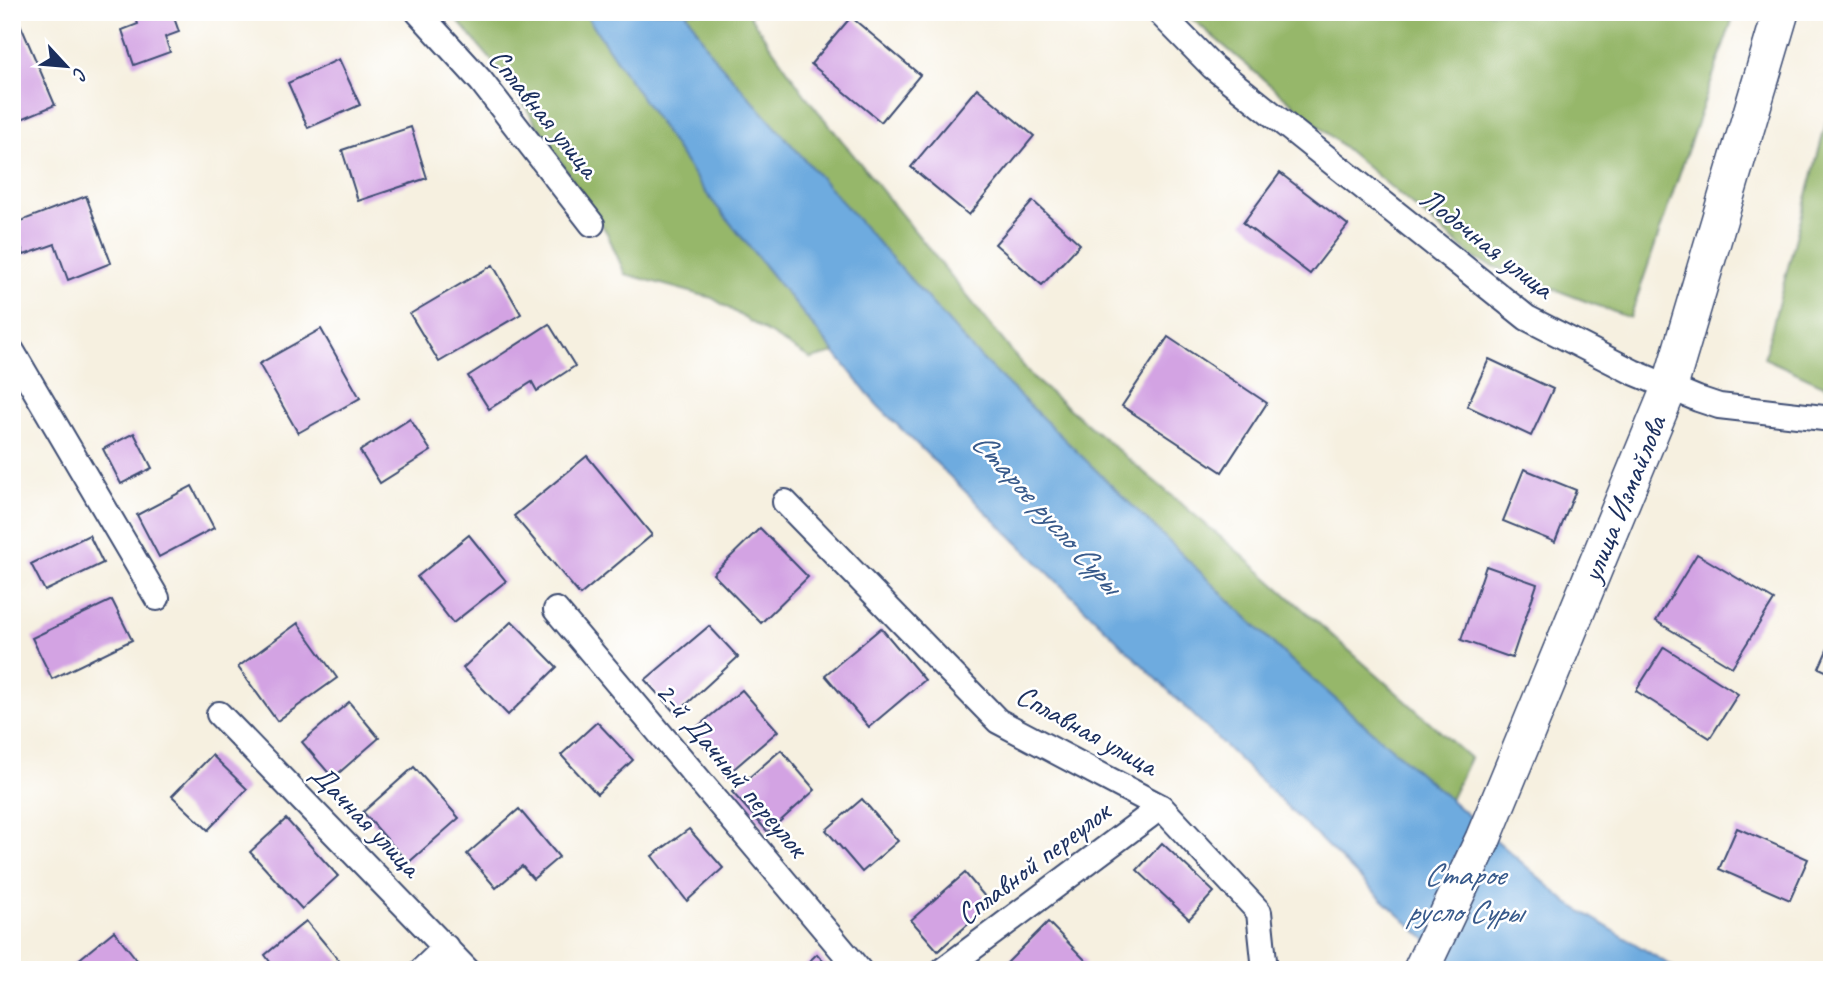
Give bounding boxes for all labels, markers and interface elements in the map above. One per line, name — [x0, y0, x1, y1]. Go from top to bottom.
north arrow — [32, 32, 102, 102]
street label: Сплавная улица — [480, 41, 609, 188]
text: С — [66, 64, 93, 85]
street label: Лодочная улица — [1413, 179, 1563, 308]
street label: улица Измайлова — [1572, 408, 1675, 589]
water label: Старое русло Суры — [963, 422, 1134, 606]
street label: 2-й Дачный переулок — [647, 673, 818, 867]
street label: Сплавная улица — [1010, 676, 1167, 786]
street label: Дачная улица — [303, 755, 431, 887]
street label: Сплавной переулок — [948, 791, 1120, 933]
water label: Старое русло Суры — [1405, 854, 1527, 932]

